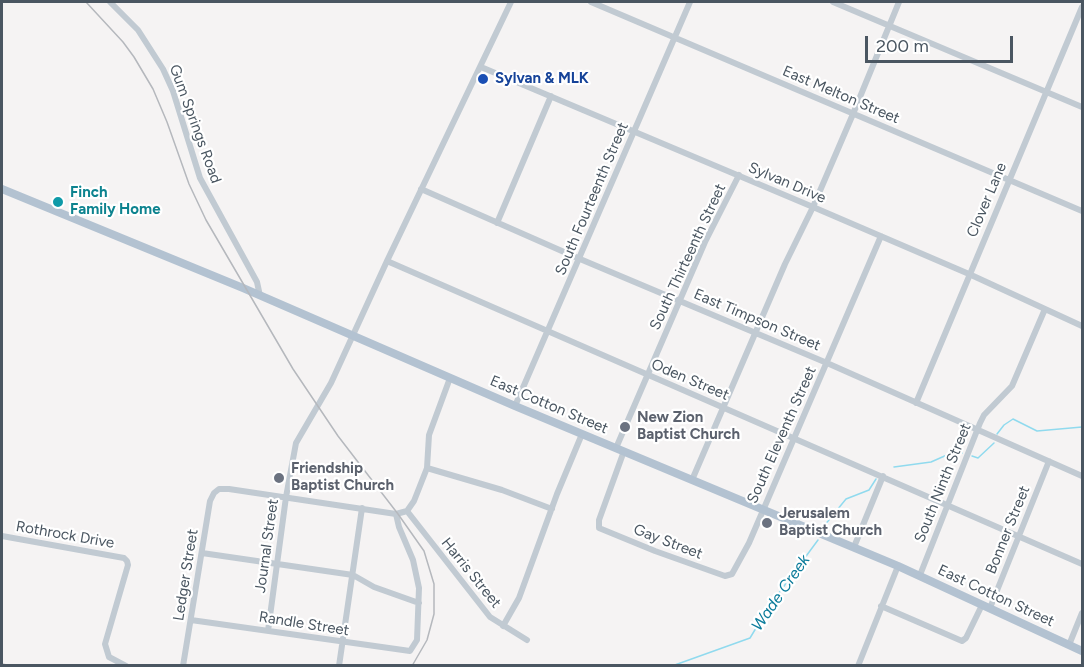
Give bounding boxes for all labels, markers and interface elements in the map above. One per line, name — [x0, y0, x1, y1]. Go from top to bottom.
scale bar — [868, 24, 1016, 62]
text: 200 m — [876, 35, 929, 57]
street label: Gum Springs Road — [165, 62, 225, 186]
street label: East Melton Street — [780, 62, 902, 128]
place label: Sylvan & MLK — [495, 70, 589, 88]
marker: Sylvan & MLK — [476, 72, 490, 86]
street label: South Fourteenth Street — [552, 120, 632, 278]
street label: Sylvan Drive — [746, 159, 828, 207]
street label: Clover Lane — [963, 160, 1011, 240]
street label: South Thirteenth Street — [646, 181, 730, 333]
place label: Finch Family Home — [70, 184, 160, 219]
marker: Finch Family Home — [51, 195, 65, 209]
street label: East Timpson Street — [691, 285, 823, 355]
street label: Oden Street — [648, 356, 732, 404]
street label: South Eleventh Street — [744, 364, 820, 506]
street label: East Cotton Street — [487, 372, 611, 438]
place label: New Zion Baptist Church — [637, 409, 740, 444]
marker: New Zion Baptist Church — [618, 420, 632, 434]
street label: South Ninth Street — [911, 421, 975, 545]
place label: Friendship Baptist Church — [291, 460, 394, 495]
marker: Friendship Baptist Church — [272, 471, 286, 485]
street label: Bonner Street — [982, 483, 1034, 577]
street label: Journal Street — [251, 498, 283, 594]
place label: Jerusalem Baptist Church — [779, 505, 882, 540]
marker: Jerusalem Baptist Church — [760, 516, 774, 530]
street label: Rothrock Drive — [14, 517, 116, 553]
street label: Gay Street — [631, 521, 705, 563]
street label: Ledger Street — [170, 528, 202, 622]
street label: Harris Street — [437, 534, 505, 612]
water label: Wade Creek — [748, 551, 814, 635]
street label: East Cotton Street — [935, 561, 1057, 631]
street label: Randle Street — [257, 608, 351, 640]

